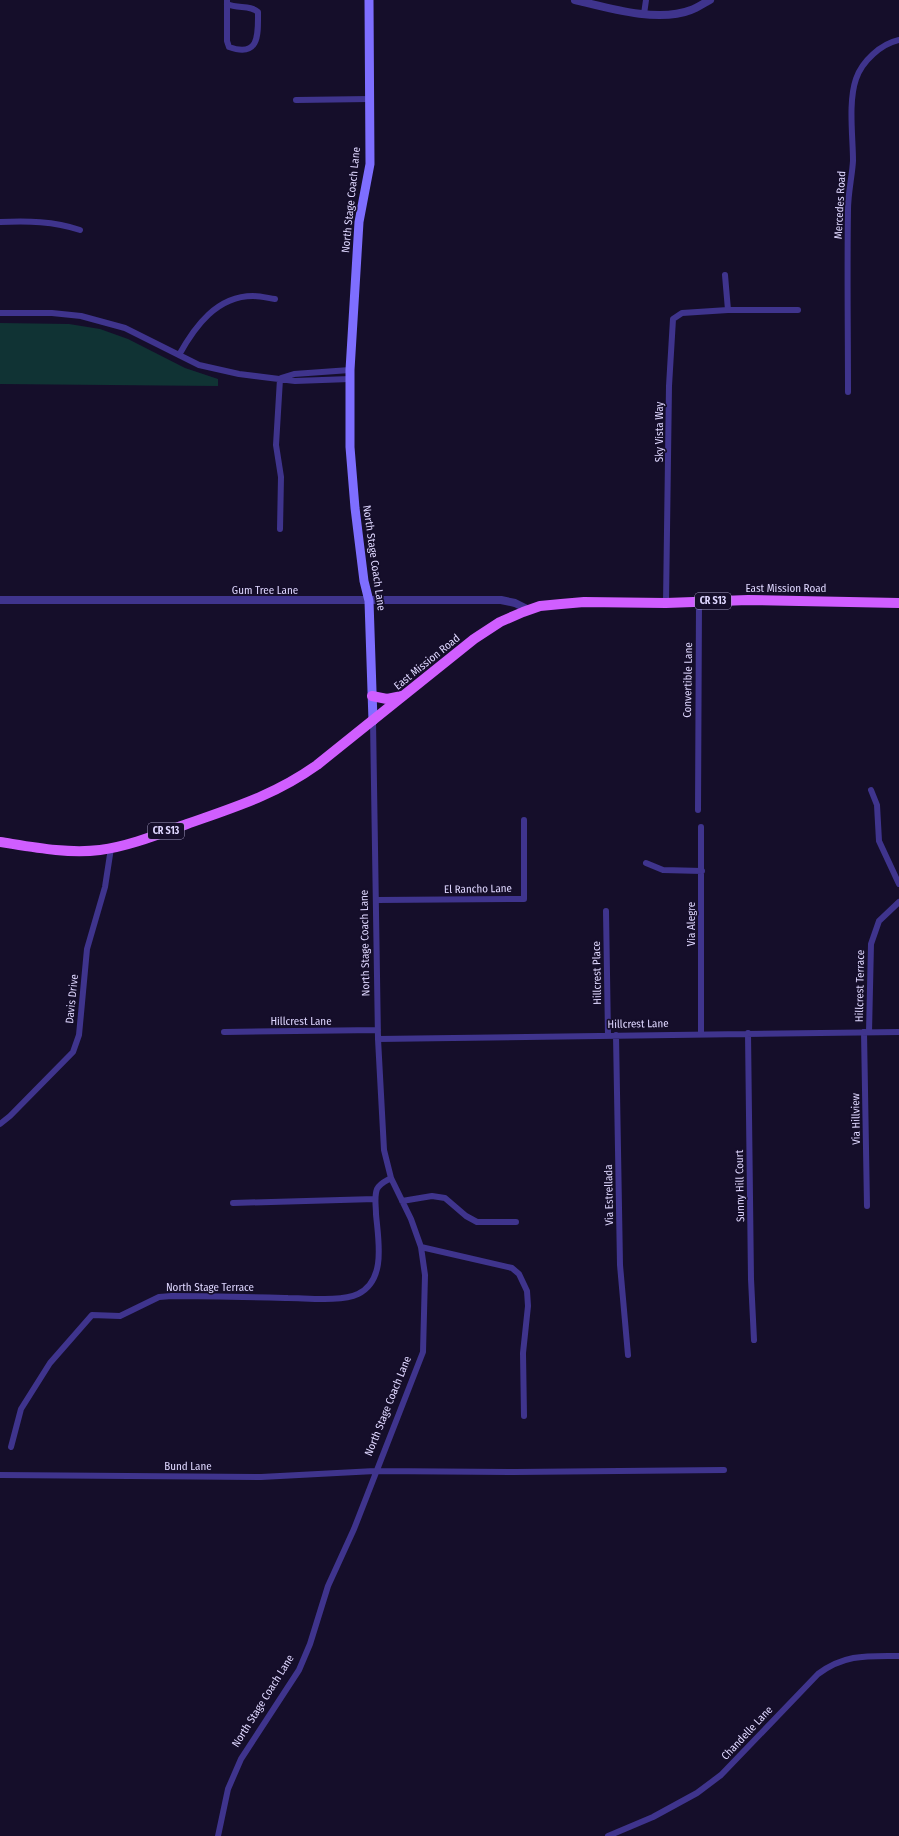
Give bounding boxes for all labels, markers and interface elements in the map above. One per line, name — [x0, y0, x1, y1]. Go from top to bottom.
street label: North Stage Coach Lane — [339, 146, 363, 254]
street label: Mercedes Road — [832, 171, 848, 239]
street label: Sky Vista Way — [653, 402, 666, 462]
street label: North Stage Coach Lane — [360, 504, 388, 612]
street label: East Mission Road — [746, 582, 826, 595]
street label: Gum Tree Lane — [232, 584, 298, 597]
road number: CR S13 — [695, 593, 731, 609]
street label: East Mission Road — [391, 632, 463, 692]
street label: Convertible Lane — [681, 642, 695, 718]
road number: CR S13 — [148, 823, 184, 839]
street label: El Rancho Lane — [444, 882, 512, 896]
street label: North Stage Coach Lane — [358, 890, 372, 996]
street label: Via Alegre — [685, 902, 698, 946]
street label: Hillcrest Place — [590, 941, 604, 1005]
street label: Hillcrest Terrace — [853, 950, 867, 1022]
street label: Davis Drive — [63, 974, 81, 1024]
street label: Hillcrest Lane — [270, 1015, 332, 1028]
street label: Hillcrest Lane — [607, 1017, 669, 1031]
street label: Via Hillview — [849, 1093, 863, 1145]
street label: Sunny Hill Court — [733, 1149, 747, 1222]
street label: Via Estrellada — [602, 1164, 616, 1226]
street label: North Stage Terrace — [166, 1281, 254, 1294]
street label: North Stage Coach Lane — [362, 1354, 414, 1458]
street label: Bund Lane — [164, 1460, 212, 1473]
street label: North Stage Coach Lane — [229, 1652, 297, 1750]
street label: Chandelle Lane — [719, 1703, 775, 1763]

